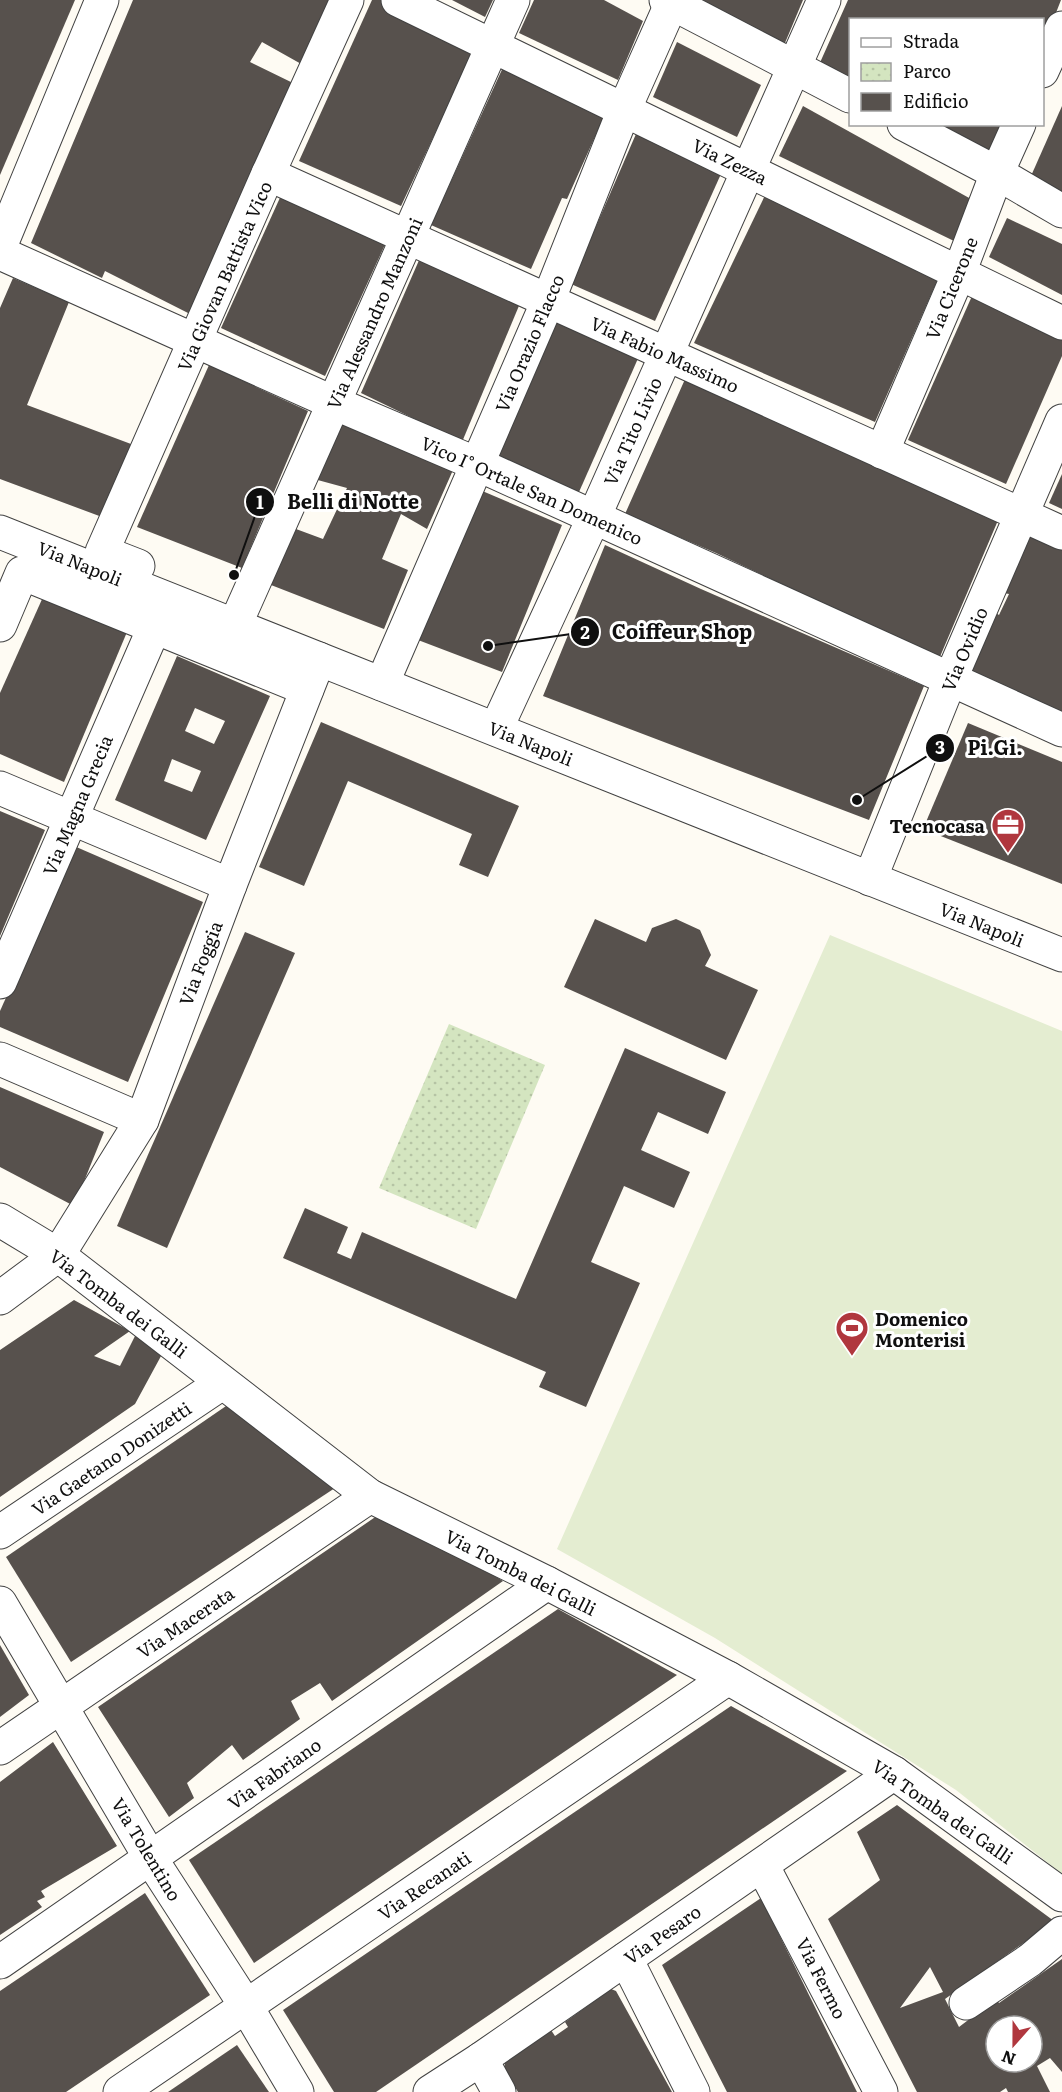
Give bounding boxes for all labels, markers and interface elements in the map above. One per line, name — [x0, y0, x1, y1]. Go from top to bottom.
legend — [849, 18, 1044, 126]
text: Strada — [903, 27, 960, 54]
text: Parco — [903, 57, 951, 84]
text: Edificio — [903, 87, 969, 114]
street label: Via Zezza — [688, 131, 772, 191]
street label: Via Giovan Battista Vico — [170, 176, 278, 376]
street label: Via Alessandro Manzoni — [319, 213, 429, 413]
street label: Via Cicerone — [918, 232, 984, 344]
street label: Via Orazio Flacco — [488, 270, 570, 416]
street label: Via Fabio Massimo — [586, 309, 744, 399]
street label: Via Tito Livio — [596, 372, 668, 490]
street label: Vico I° Ortale San Domenico — [417, 429, 647, 551]
callout: Belli di Notte — [245, 483, 431, 521]
text: Belli di Notte — [287, 485, 419, 515]
text: 1 — [256, 488, 264, 515]
street label: Via Napoli — [34, 534, 127, 592]
street label: Via Ovidio — [934, 602, 994, 696]
callout: Coiffeur Shop — [570, 613, 764, 651]
text: Coiffeur Shop — [612, 615, 752, 645]
text: 2 — [580, 618, 590, 645]
street label: Via Napoli — [485, 714, 578, 772]
callout: Pi.Gi. — [925, 729, 1035, 767]
street label: Via Magna Grecia — [35, 730, 119, 880]
text: Pi.Gi. — [967, 731, 1023, 761]
text: 3 — [935, 733, 945, 760]
office icon: Tecnocasa — [990, 807, 1026, 854]
place label: Tecnocasa — [890, 812, 986, 839]
street label: Via Napoli — [936, 895, 1029, 953]
street label: Via Foggia — [171, 916, 229, 1009]
street label: Via Tomba dei Galli — [44, 1242, 194, 1364]
place label: Domenico Monterisi — [875, 1305, 968, 1353]
sports icon: Domenico Monterisi — [834, 1310, 870, 1357]
street label: Via Gaetano Donizetti — [26, 1394, 196, 1522]
street label: Via Tomba dei Galli — [441, 1522, 601, 1622]
street label: Via Macerata — [131, 1579, 239, 1665]
street label: Via Fabriano — [222, 1731, 326, 1815]
street label: Via Tomba dei Galli — [867, 1752, 1019, 1870]
street label: Via Tolentino — [105, 1792, 189, 1906]
street label: Via Recanati — [372, 1844, 476, 1926]
street label: Via Pesaro — [618, 1897, 706, 1971]
street label: Via Fermo — [790, 1933, 854, 2023]
north arrow — [984, 2014, 1044, 2074]
text: N — [998, 2045, 1019, 2073]

